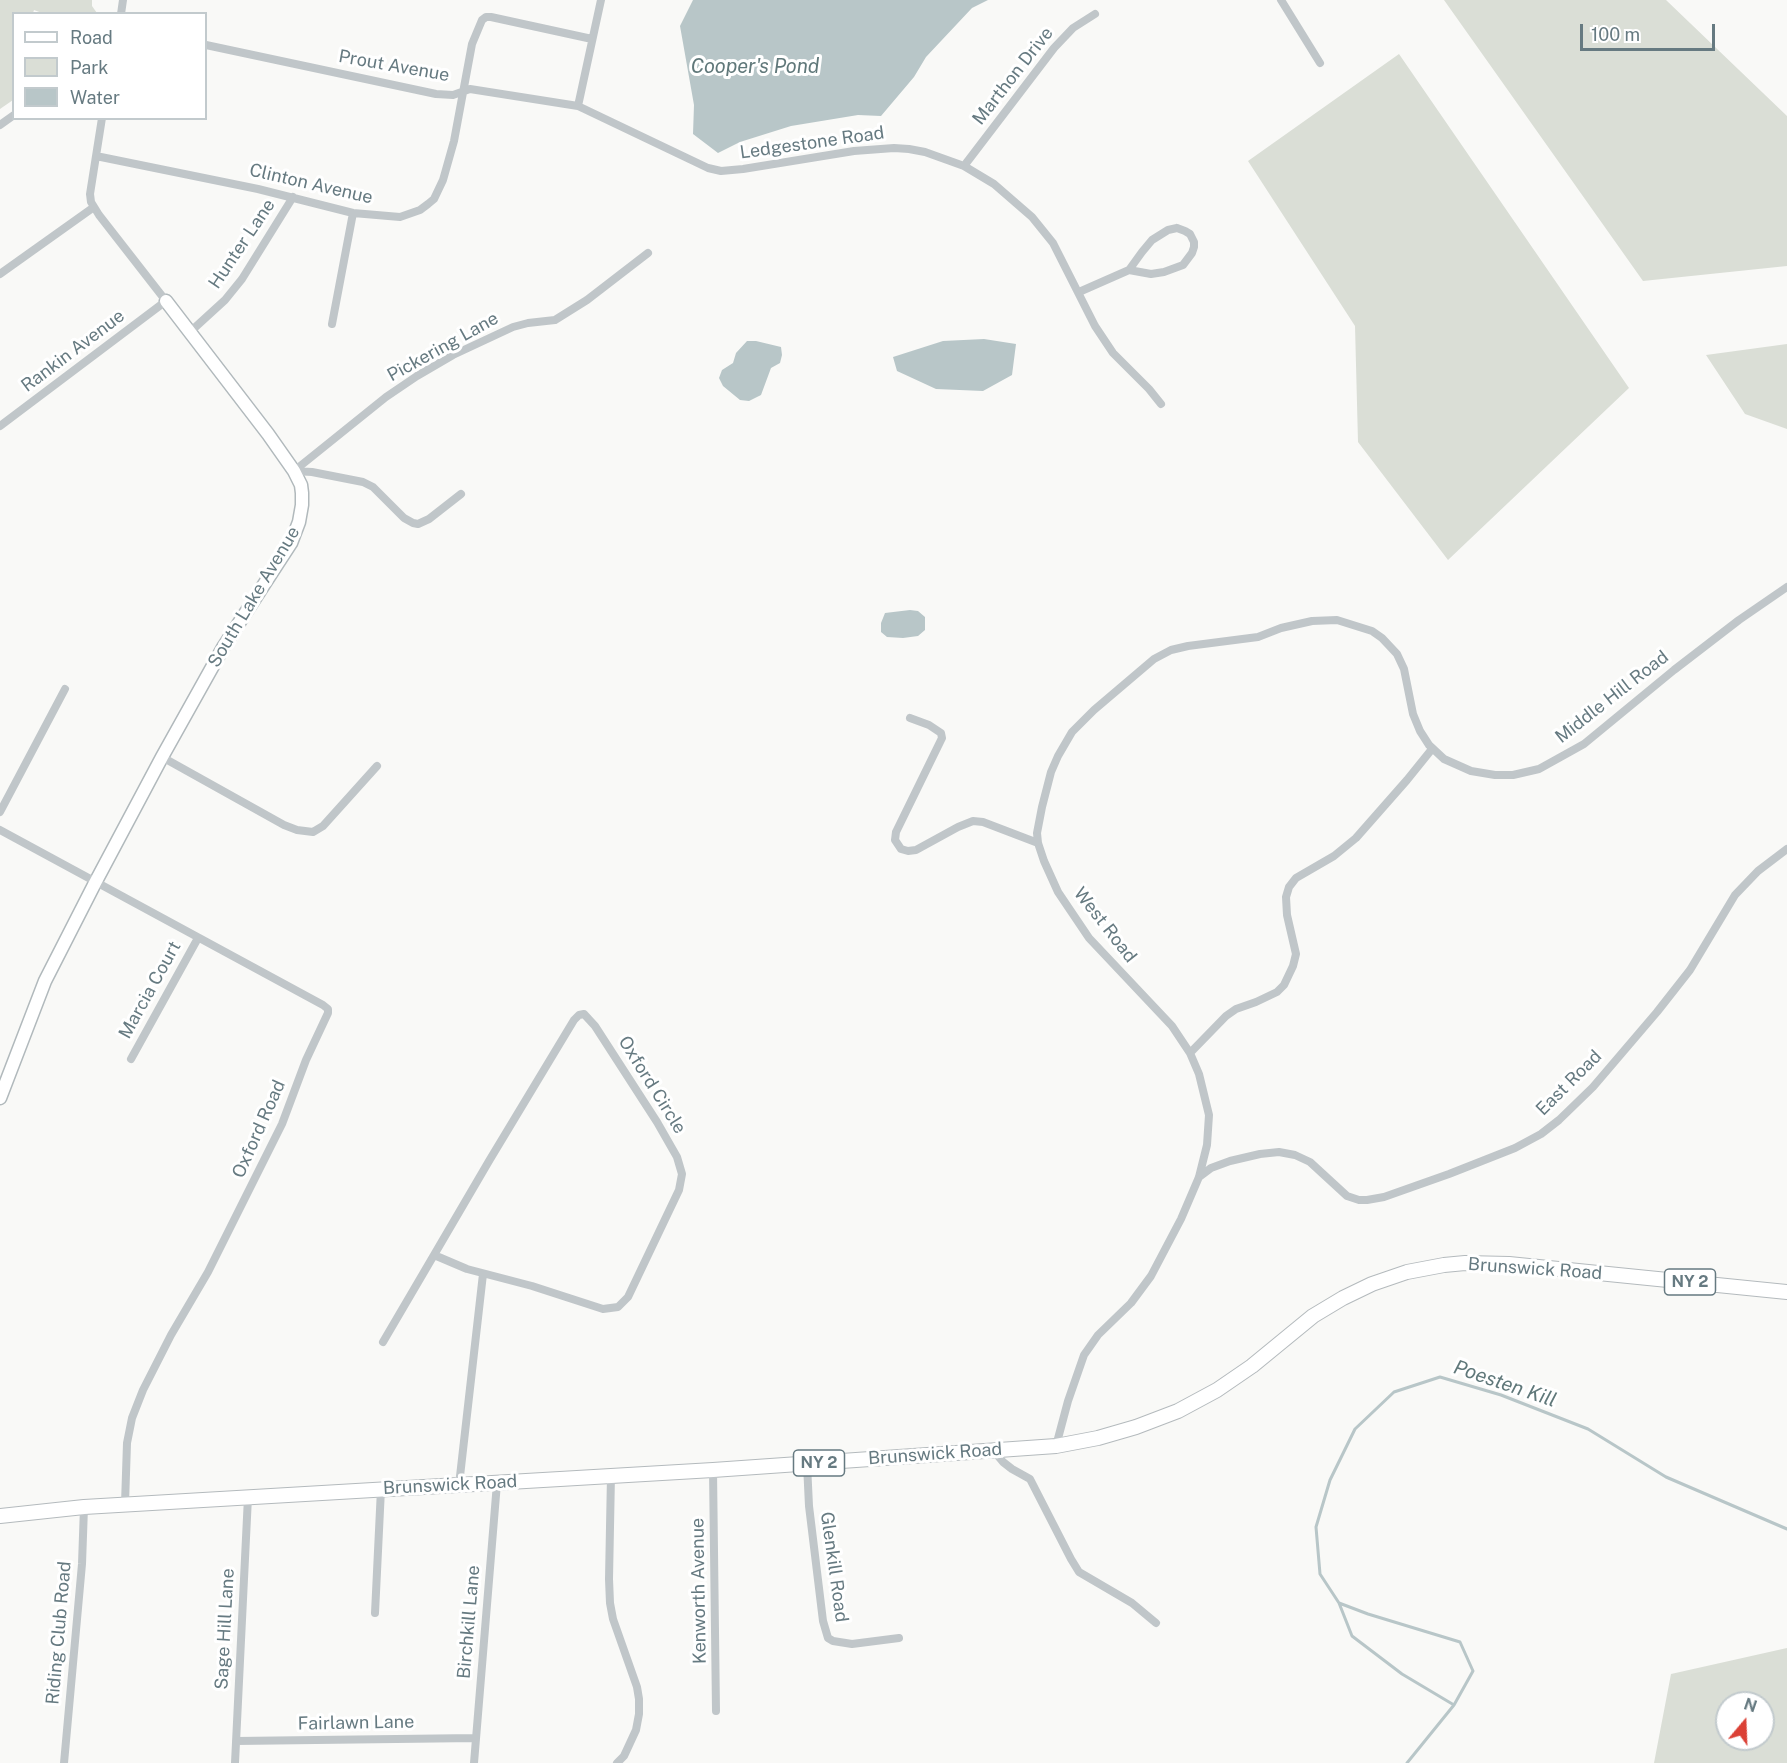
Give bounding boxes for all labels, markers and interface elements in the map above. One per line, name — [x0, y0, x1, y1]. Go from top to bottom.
legend — [12, 12, 207, 120]
scale bar — [1583, 12, 1718, 50]
street label: Marthon Drive — [968, 23, 1058, 129]
text: 100 m — [1591, 24, 1640, 45]
text: Road — [70, 27, 113, 48]
street label: Prout Avenue — [337, 46, 451, 86]
water label: Cooper's Pond — [691, 55, 819, 79]
text: Park — [70, 57, 108, 78]
text: Water — [70, 87, 120, 108]
street label: Ledgestone Road — [738, 122, 886, 164]
street label: Clinton Avenue — [247, 159, 375, 209]
street label: Hunter Lane — [204, 195, 280, 293]
street label: Rankin Avenue — [17, 305, 129, 397]
street label: Pickering Lane — [384, 308, 502, 386]
street label: South Lake Avenue — [203, 523, 305, 671]
street label: Middle Hill Road — [1551, 646, 1673, 748]
street label: West Road — [1069, 883, 1141, 967]
street label: Marcia Court — [114, 938, 186, 1042]
street label: Oxford Circle — [613, 1032, 691, 1138]
street label: East Road — [1532, 1046, 1606, 1120]
street label: Oxford Road — [228, 1077, 290, 1181]
street label: Brunswick Road — [1467, 1254, 1603, 1284]
road number: NY 2 — [1664, 1269, 1716, 1295]
water label: Poesten Kill — [1450, 1355, 1560, 1413]
street label: Brunswick Road — [867, 1439, 1003, 1469]
road number: NY 2 — [794, 1450, 844, 1476]
street label: Brunswick Road — [382, 1471, 518, 1499]
street label: Glenkill Road — [816, 1510, 852, 1624]
street label: Kenworth Avenue — [687, 1518, 711, 1664]
street label: Riding Club Road — [42, 1560, 76, 1706]
street label: Birchkill Lane — [453, 1564, 485, 1680]
street label: Sage Hill Lane — [211, 1568, 239, 1690]
north arrow — [1715, 1691, 1775, 1751]
text: N — [1741, 1694, 1759, 1716]
street label: Fairlawn Lane — [298, 1711, 414, 1735]

